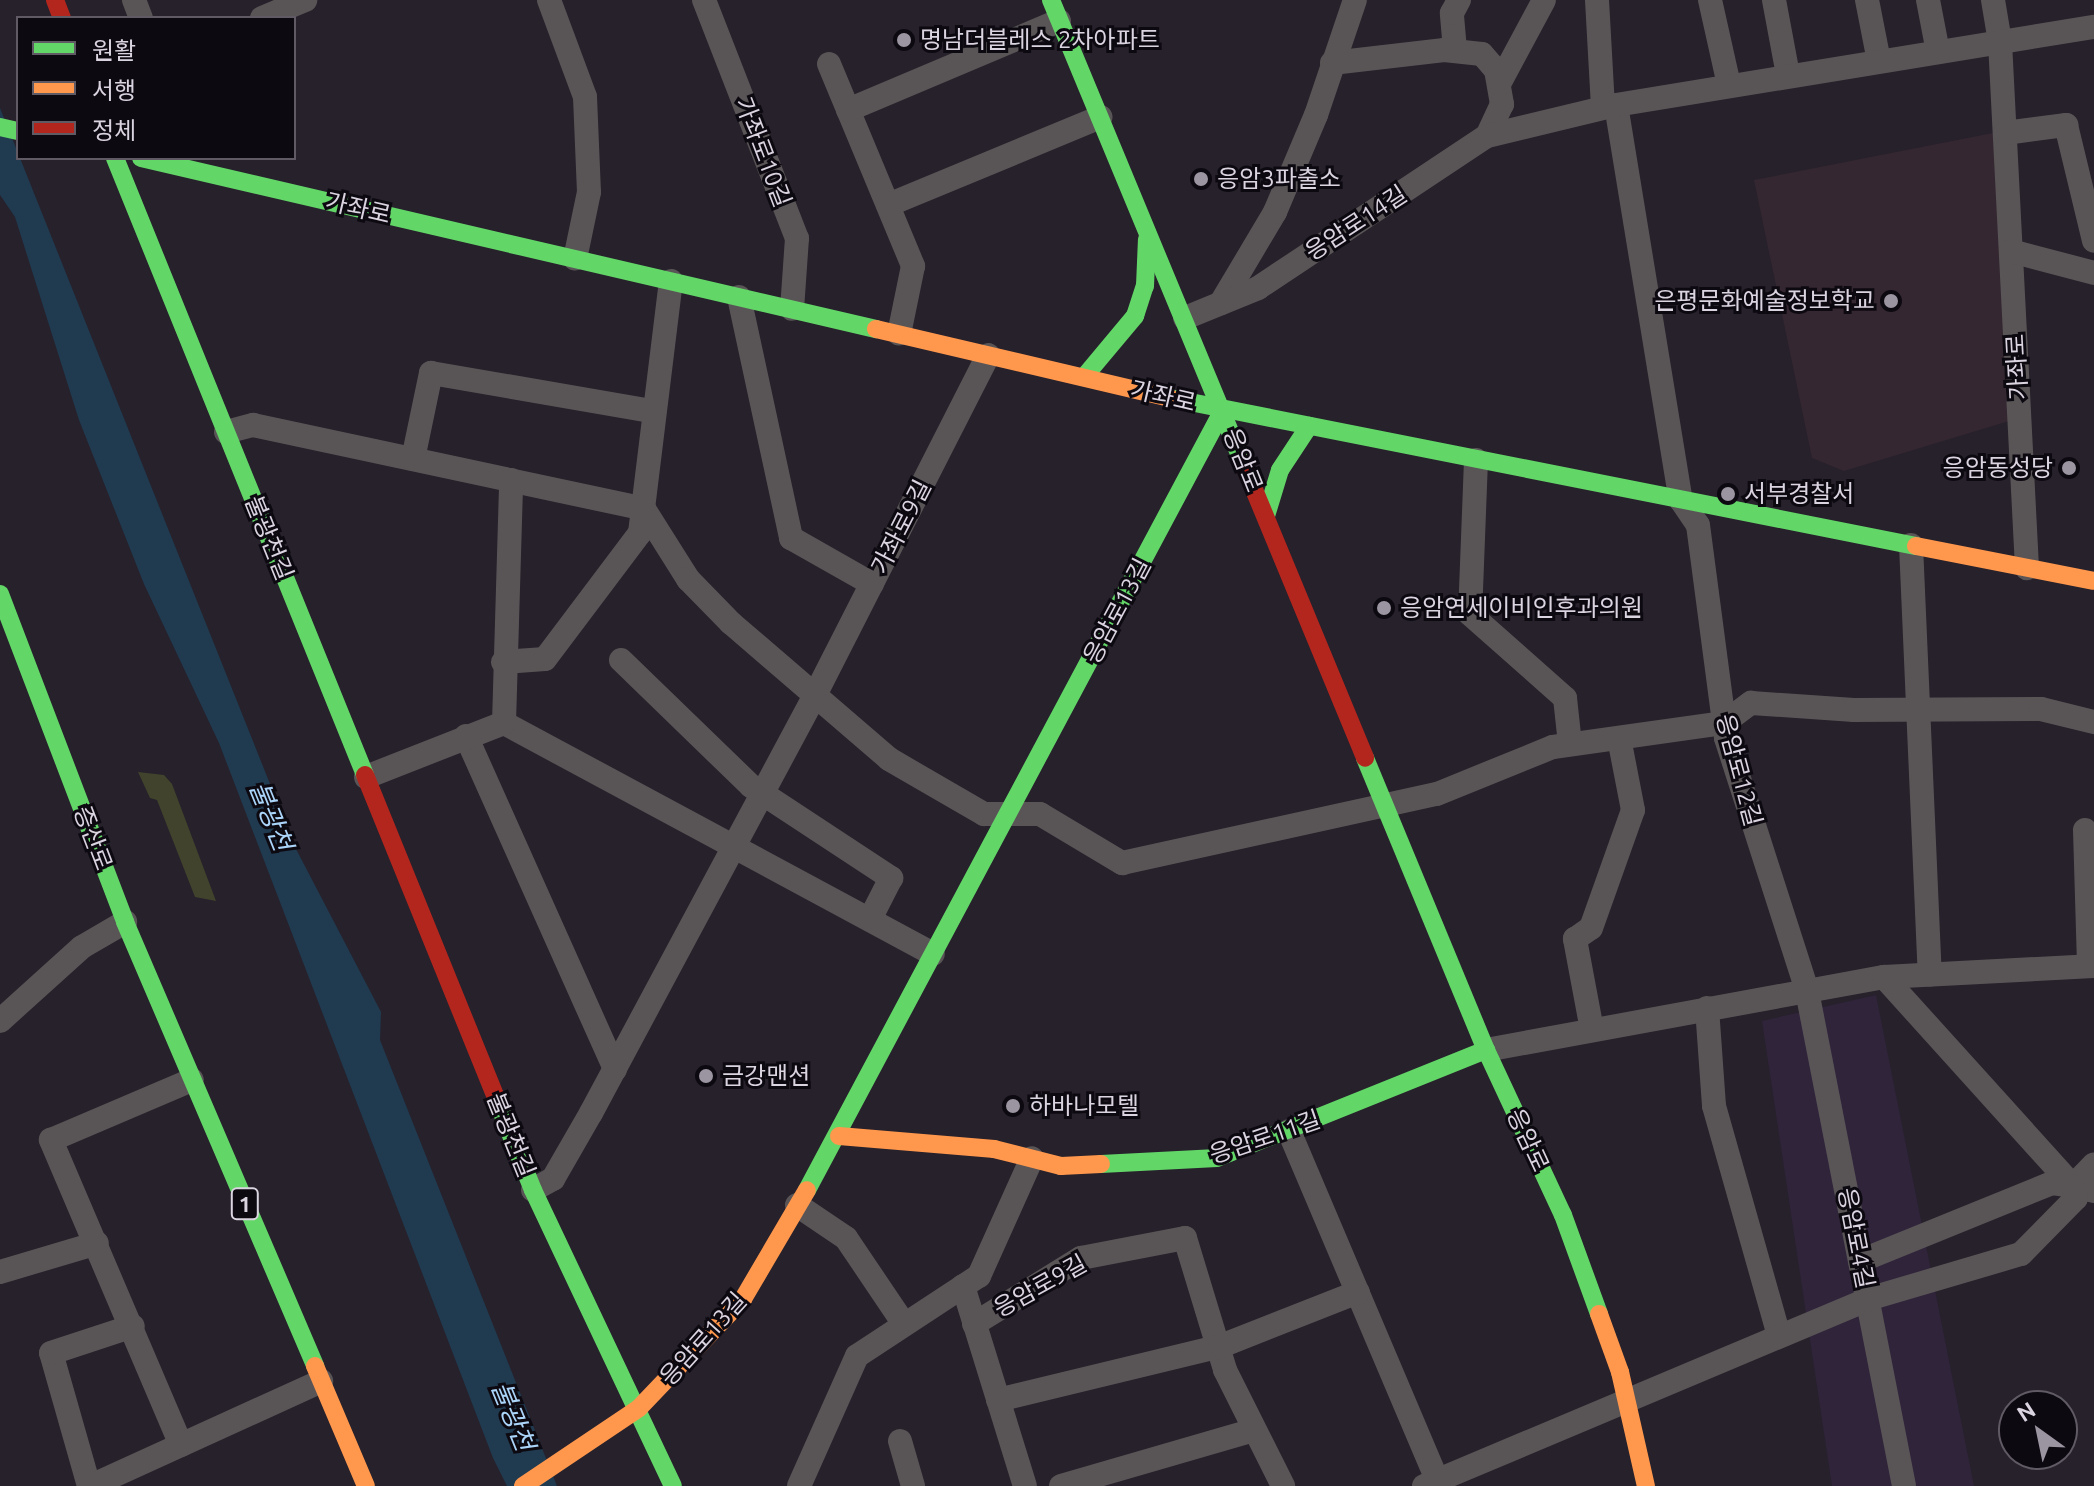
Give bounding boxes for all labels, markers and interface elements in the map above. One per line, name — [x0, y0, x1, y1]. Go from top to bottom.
legend — [16, 16, 296, 160]
place label: 명남더블레스 2차아파트 — [920, 26, 1160, 54]
marker: 명남더블레스 2차아파트 — [895, 31, 913, 49]
text: 원활 — [92, 37, 136, 64]
text: 서행 — [92, 77, 136, 104]
street label: 가좌로10길 — [729, 93, 797, 211]
text: 정체 — [92, 117, 136, 144]
place label: 응암3파출소 — [1217, 165, 1341, 193]
marker: 응암3파출소 — [1192, 170, 1210, 188]
street label: 응암로14길 — [1300, 179, 1412, 267]
street label: 가좌로 — [322, 187, 394, 229]
place label: 은평문화예술정보학교 — [1654, 287, 1875, 315]
marker: 은평문화예술정보학교 — [1882, 292, 1900, 310]
street label: 가좌로 — [2001, 333, 2033, 401]
street label: 가좌로 — [1127, 375, 1199, 417]
street label: 응암로 — [1217, 424, 1269, 496]
place label: 응암동성당 — [1943, 454, 2053, 482]
marker: 응암동성당 — [2060, 459, 2078, 477]
street label: 가좌로9길 — [865, 475, 937, 579]
place label: 서부경찰서 — [1744, 480, 1854, 508]
marker: 서부경찰서 — [1719, 485, 1737, 503]
street label: 불광천길 — [239, 492, 299, 584]
street label: 응암로13길 — [1077, 553, 1157, 669]
place label: 응암연세이비인후과의원 — [1400, 594, 1643, 622]
marker: 응암연세이비인후과의원 — [1375, 599, 1393, 617]
street label: 응암로12길 — [1710, 711, 1768, 829]
water label: 불광천 — [243, 777, 299, 855]
street label: 증산로 — [68, 802, 118, 874]
place label: 금강맨션 — [722, 1062, 810, 1090]
marker: 금강맨션 — [697, 1067, 715, 1085]
street label: 불광천길 — [481, 1089, 541, 1181]
place label: 하바나모텔 — [1029, 1092, 1139, 1120]
marker: 하바나모텔 — [1004, 1097, 1022, 1115]
street label: 응암로 — [1501, 1104, 1555, 1176]
street label: 응암로11길 — [1206, 1105, 1324, 1169]
street label: 응암로4길 — [1832, 1185, 1880, 1291]
road number: 1 — [229, 1186, 261, 1222]
street label: 응암로9길 — [988, 1249, 1092, 1323]
street label: 응암로13길 — [654, 1286, 752, 1392]
water label: 불광천 — [485, 1377, 541, 1455]
north arrow — [1998, 1390, 2078, 1470]
text: N — [2012, 1396, 2039, 1426]

